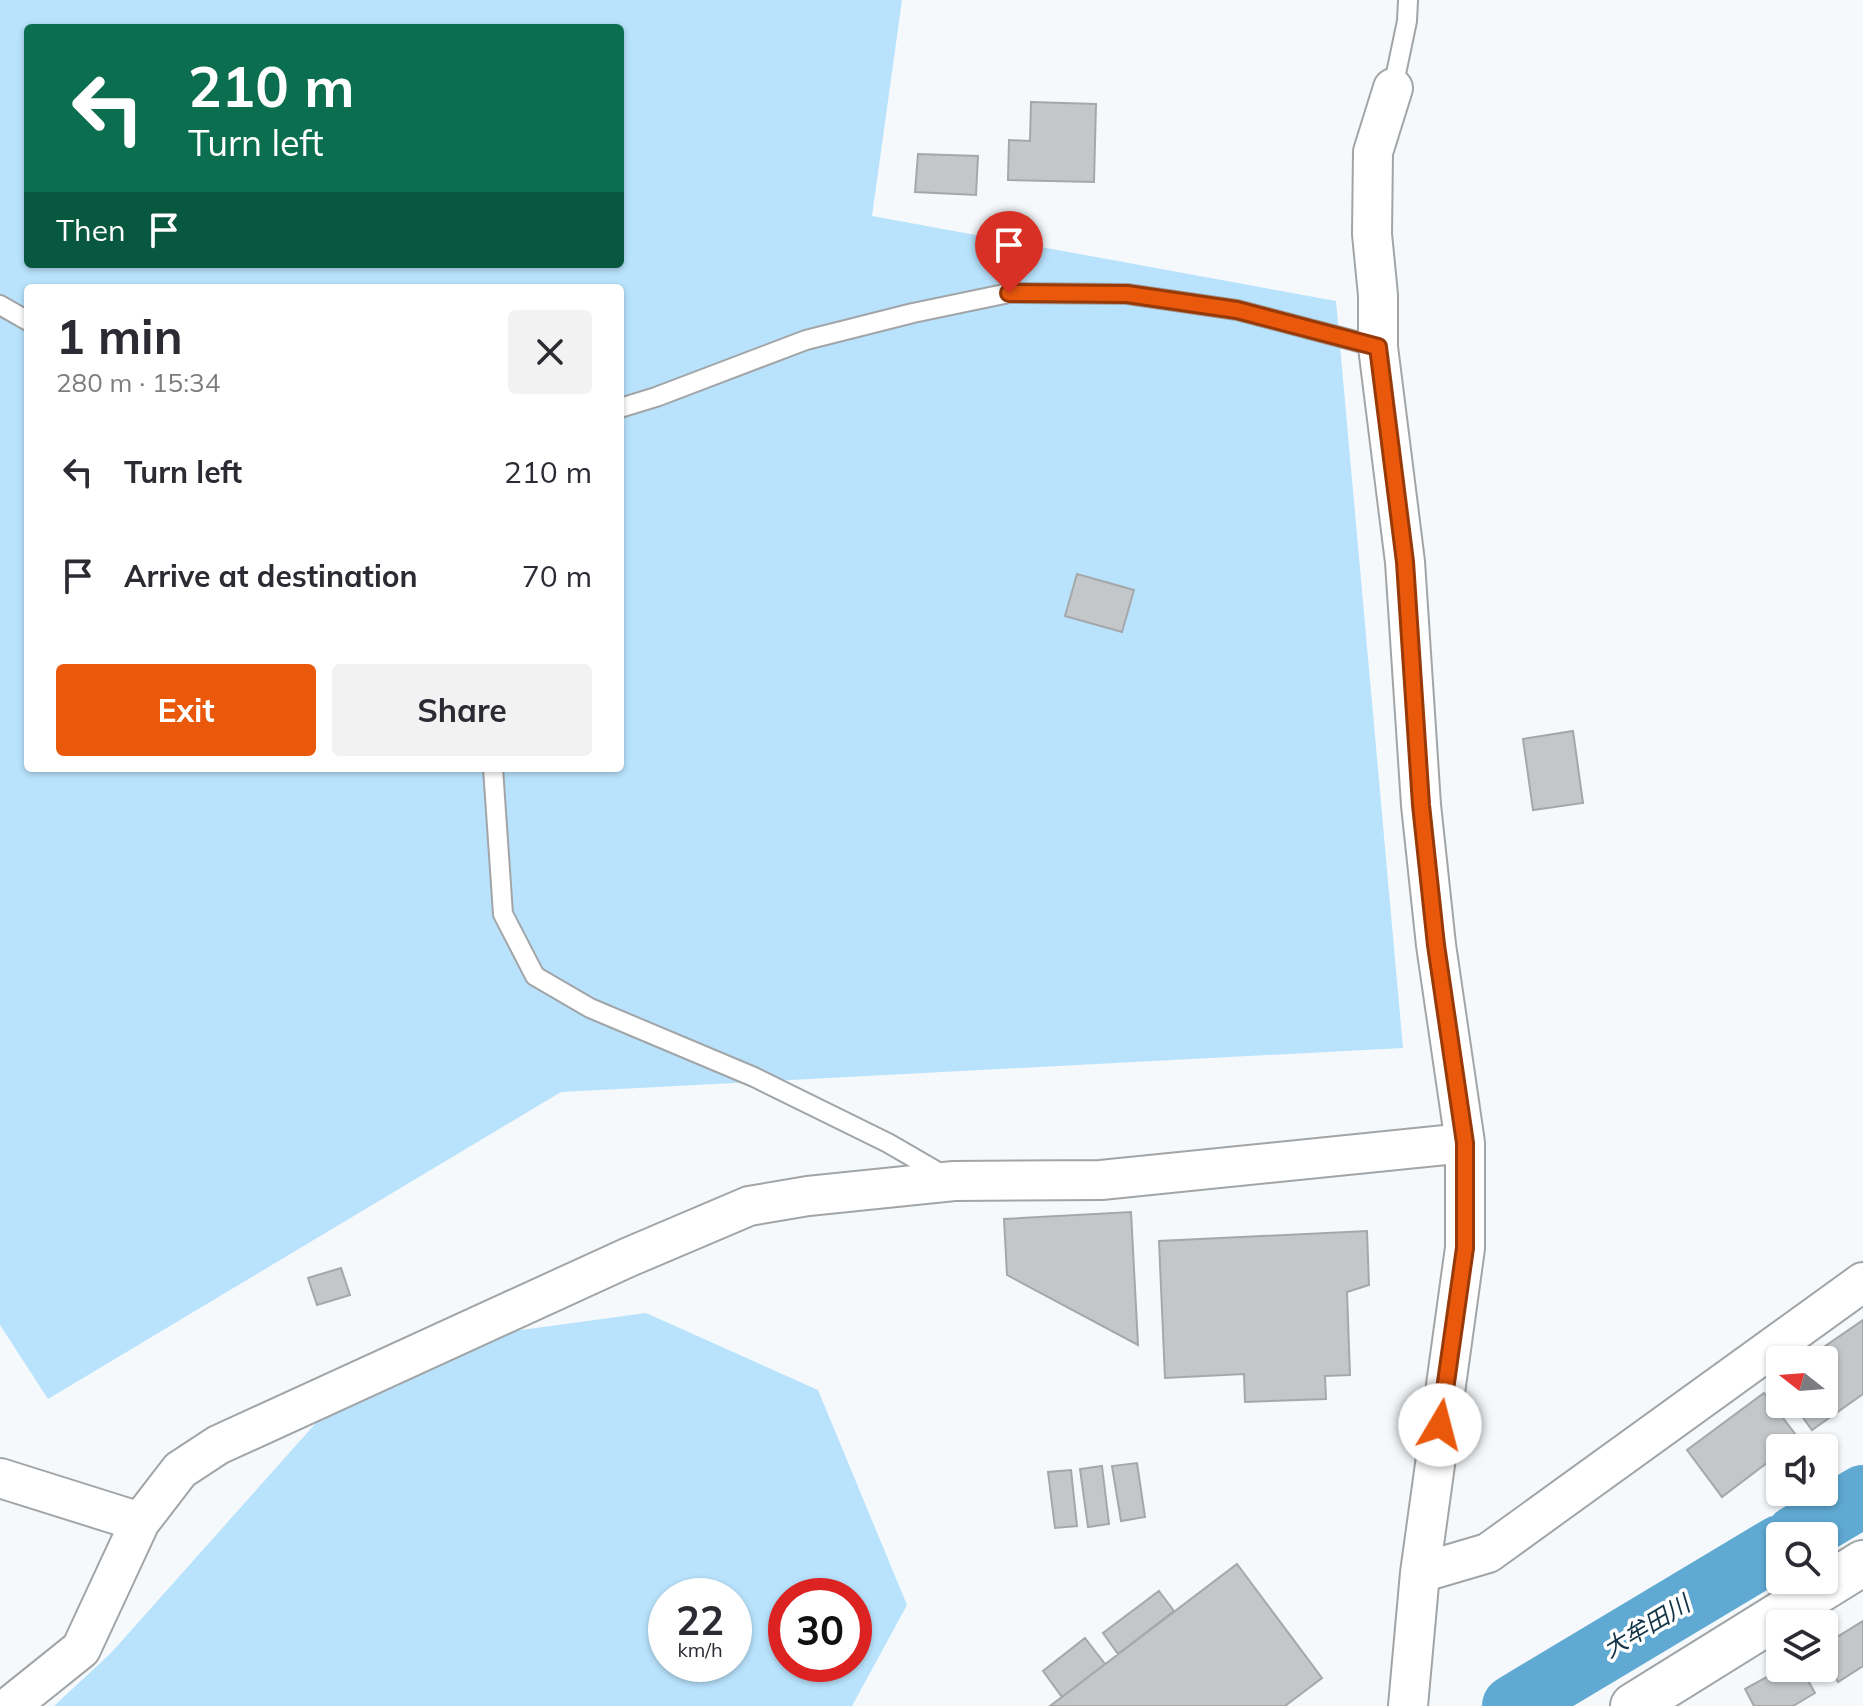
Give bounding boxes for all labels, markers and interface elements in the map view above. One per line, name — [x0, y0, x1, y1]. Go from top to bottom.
text: 210 m — [188, 51, 355, 121]
icon: left — [56, 56, 160, 160]
text: Turn left — [188, 120, 324, 165]
icon: arrive — [142, 208, 186, 252]
text: Then — [56, 211, 126, 249]
pin — [975, 211, 1043, 293]
icon: arrive — [987, 223, 1031, 267]
text: 1 min — [56, 306, 183, 366]
button: close — [508, 310, 592, 394]
text: 280 m · 15:34 — [56, 366, 220, 399]
icon: left — [56, 450, 100, 494]
text: Turn left — [124, 453, 242, 491]
text: 210 m — [504, 453, 592, 491]
icon: arrive — [56, 554, 100, 598]
text: Arrive at destination — [124, 557, 418, 595]
text: 70 m — [522, 557, 592, 595]
button: Exit — [56, 664, 316, 756]
button: Share — [332, 664, 592, 756]
north arrow — [1766, 1346, 1838, 1418]
map controls — [1766, 1346, 1838, 1682]
position arrow — [1398, 1383, 1482, 1467]
button: sound — [1766, 1434, 1838, 1506]
button: search — [1766, 1522, 1838, 1594]
speed limit sign: 30 — [768, 1578, 872, 1682]
water label: 大牟田川 — [1597, 1587, 1697, 1664]
text: 22 — [676, 1595, 724, 1645]
button: layers — [1766, 1610, 1838, 1682]
text: km/h — [677, 1637, 723, 1662]

